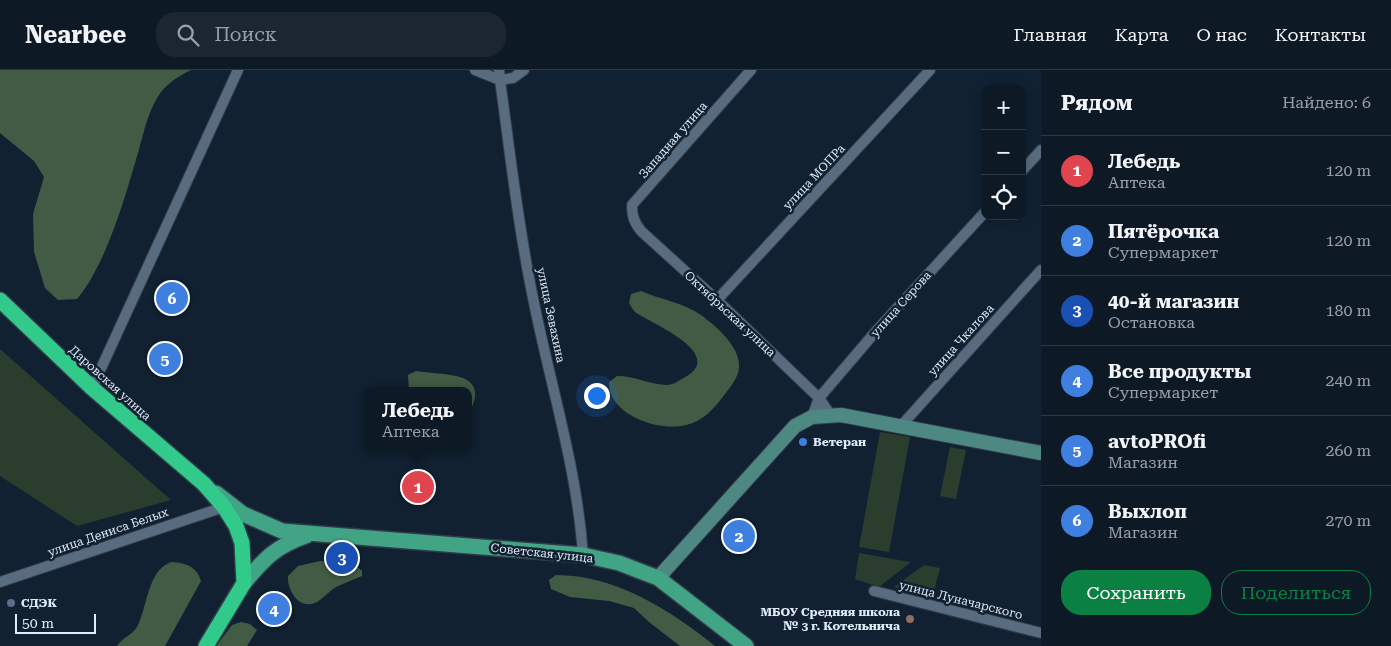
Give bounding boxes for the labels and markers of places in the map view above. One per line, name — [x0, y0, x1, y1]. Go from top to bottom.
pin: 6 — [156, 279, 188, 317]
pin: 5 — [149, 340, 181, 378]
place label: Ветеран — [813, 435, 866, 449]
marker: Ветеран — [797, 436, 809, 448]
pin: 1 — [402, 468, 434, 506]
pin: 2 — [723, 517, 755, 555]
pin: 3 — [326, 539, 358, 577]
pin: 4 — [258, 590, 290, 628]
place label: СДЭК — [21, 596, 57, 610]
marker: СДЭК — [5, 597, 17, 609]
place label: МБОУ Средняя школа № 3 г. Котельнича — [760, 605, 900, 633]
marker: МБОУ Средняя школа № 3 г. Котельнича — [904, 613, 916, 625]

